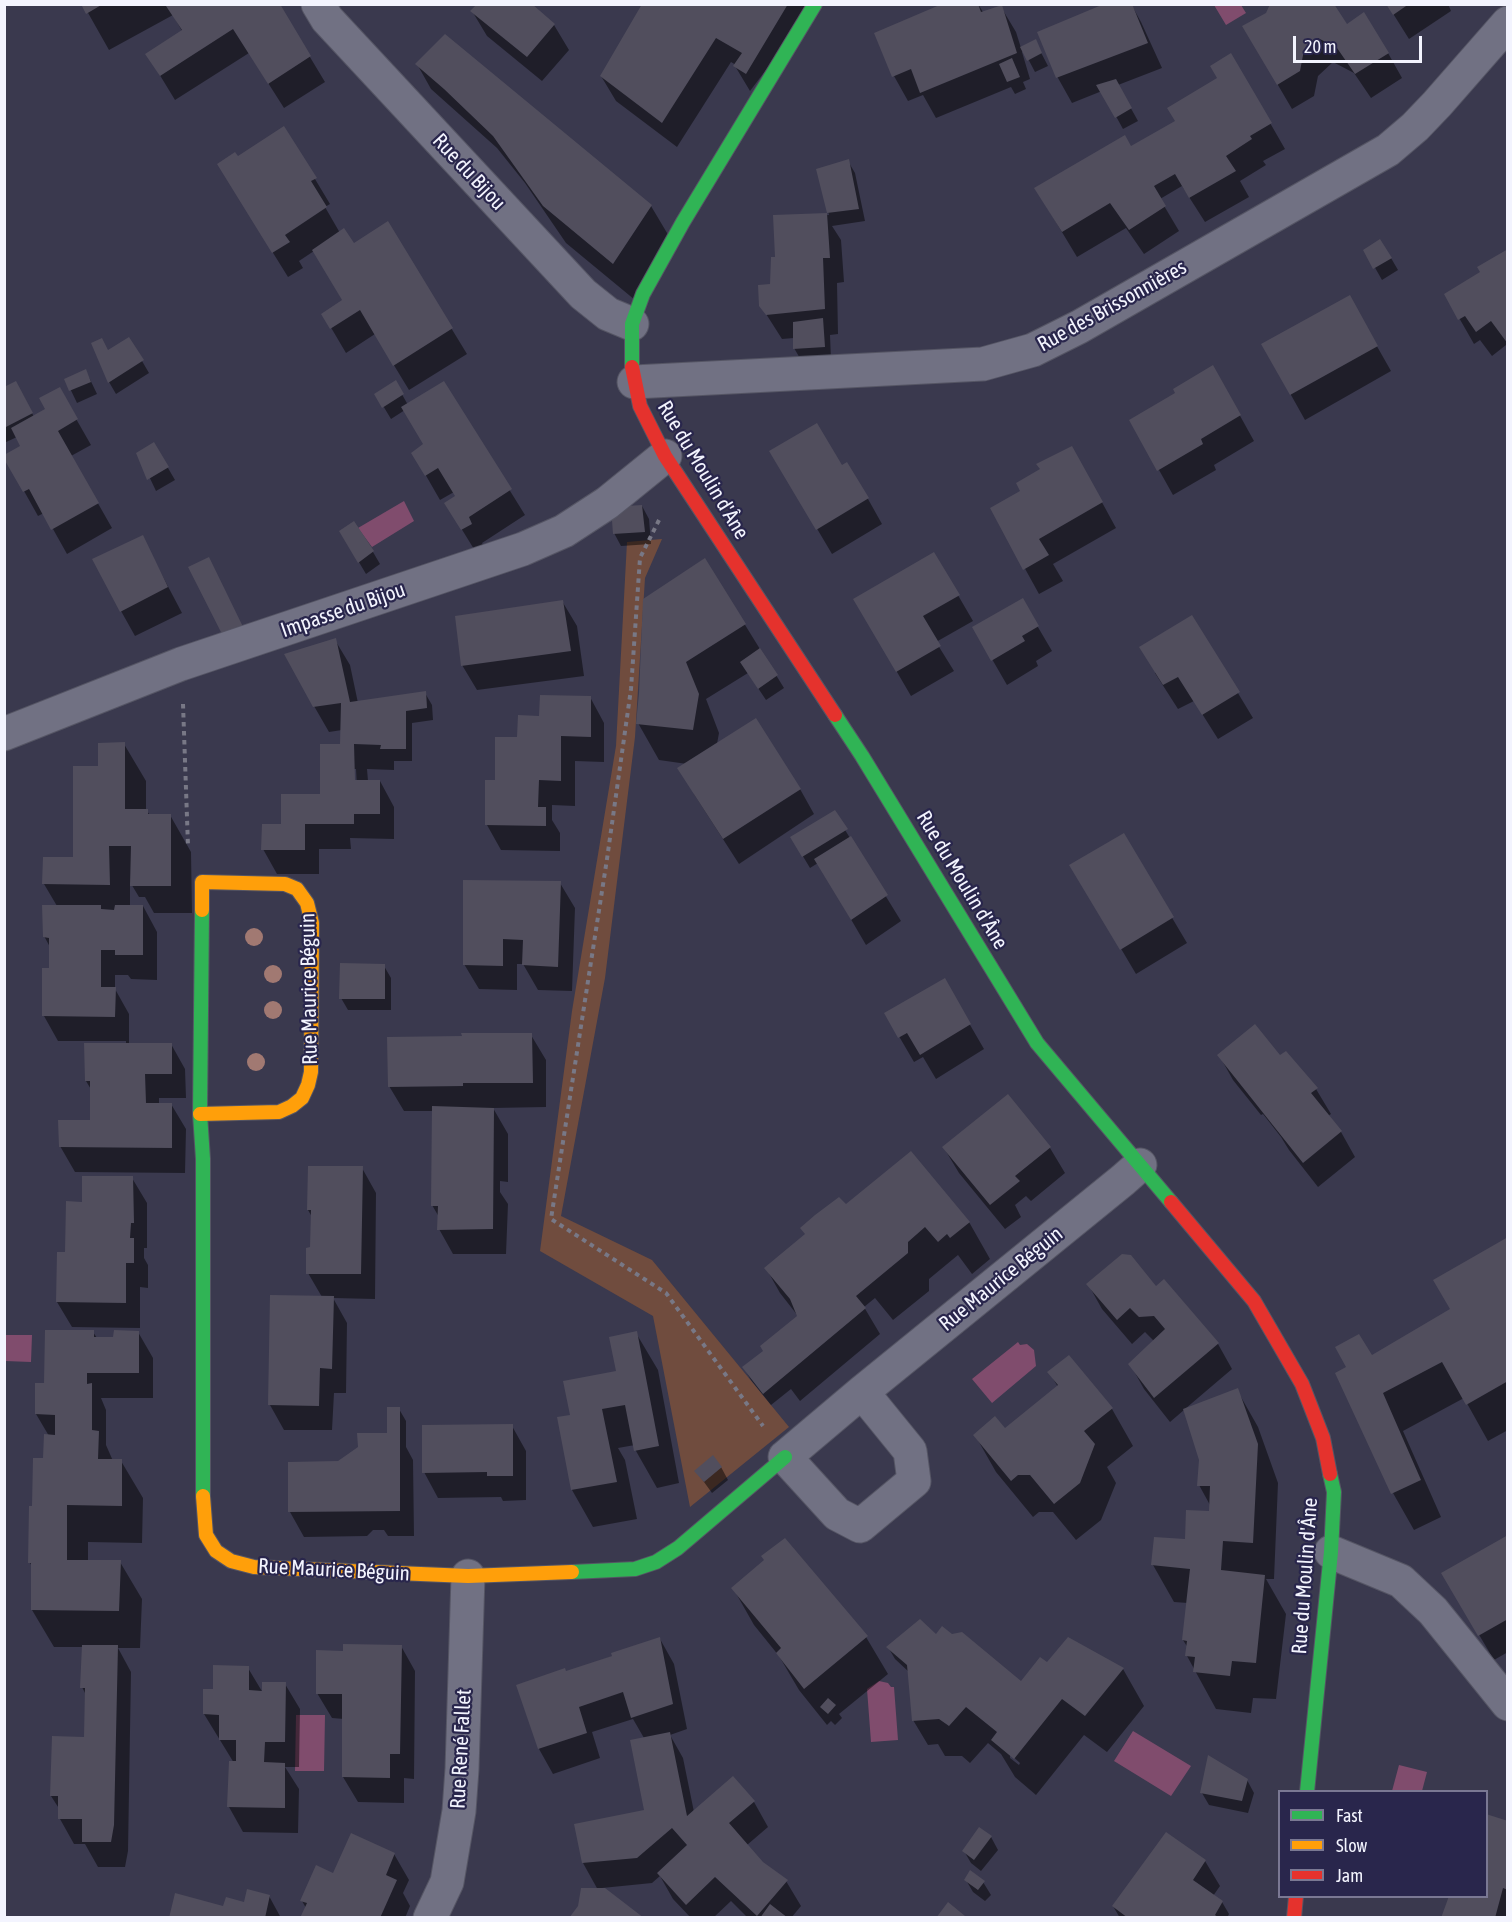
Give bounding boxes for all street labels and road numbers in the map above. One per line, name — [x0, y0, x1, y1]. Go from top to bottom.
street label: Rue du Bijou — [427, 128, 511, 216]
street label: Rue des Brissonnières — [1033, 255, 1191, 357]
street label: Rue du Moulin d'Âne — [652, 396, 754, 544]
street label: Impasse du Bijou — [277, 577, 409, 643]
street label: Rue du Moulin d'Âne — [911, 806, 1013, 954]
street label: Rue Maurice Béguin — [295, 913, 323, 1065]
street label: Rue Maurice Béguin — [934, 1221, 1068, 1337]
street label: Rue du Moulin d'Âne — [1287, 1497, 1323, 1655]
street label: Rue Maurice Béguin — [257, 1553, 411, 1587]
street label: Rue René Fallet — [445, 1688, 477, 1810]

